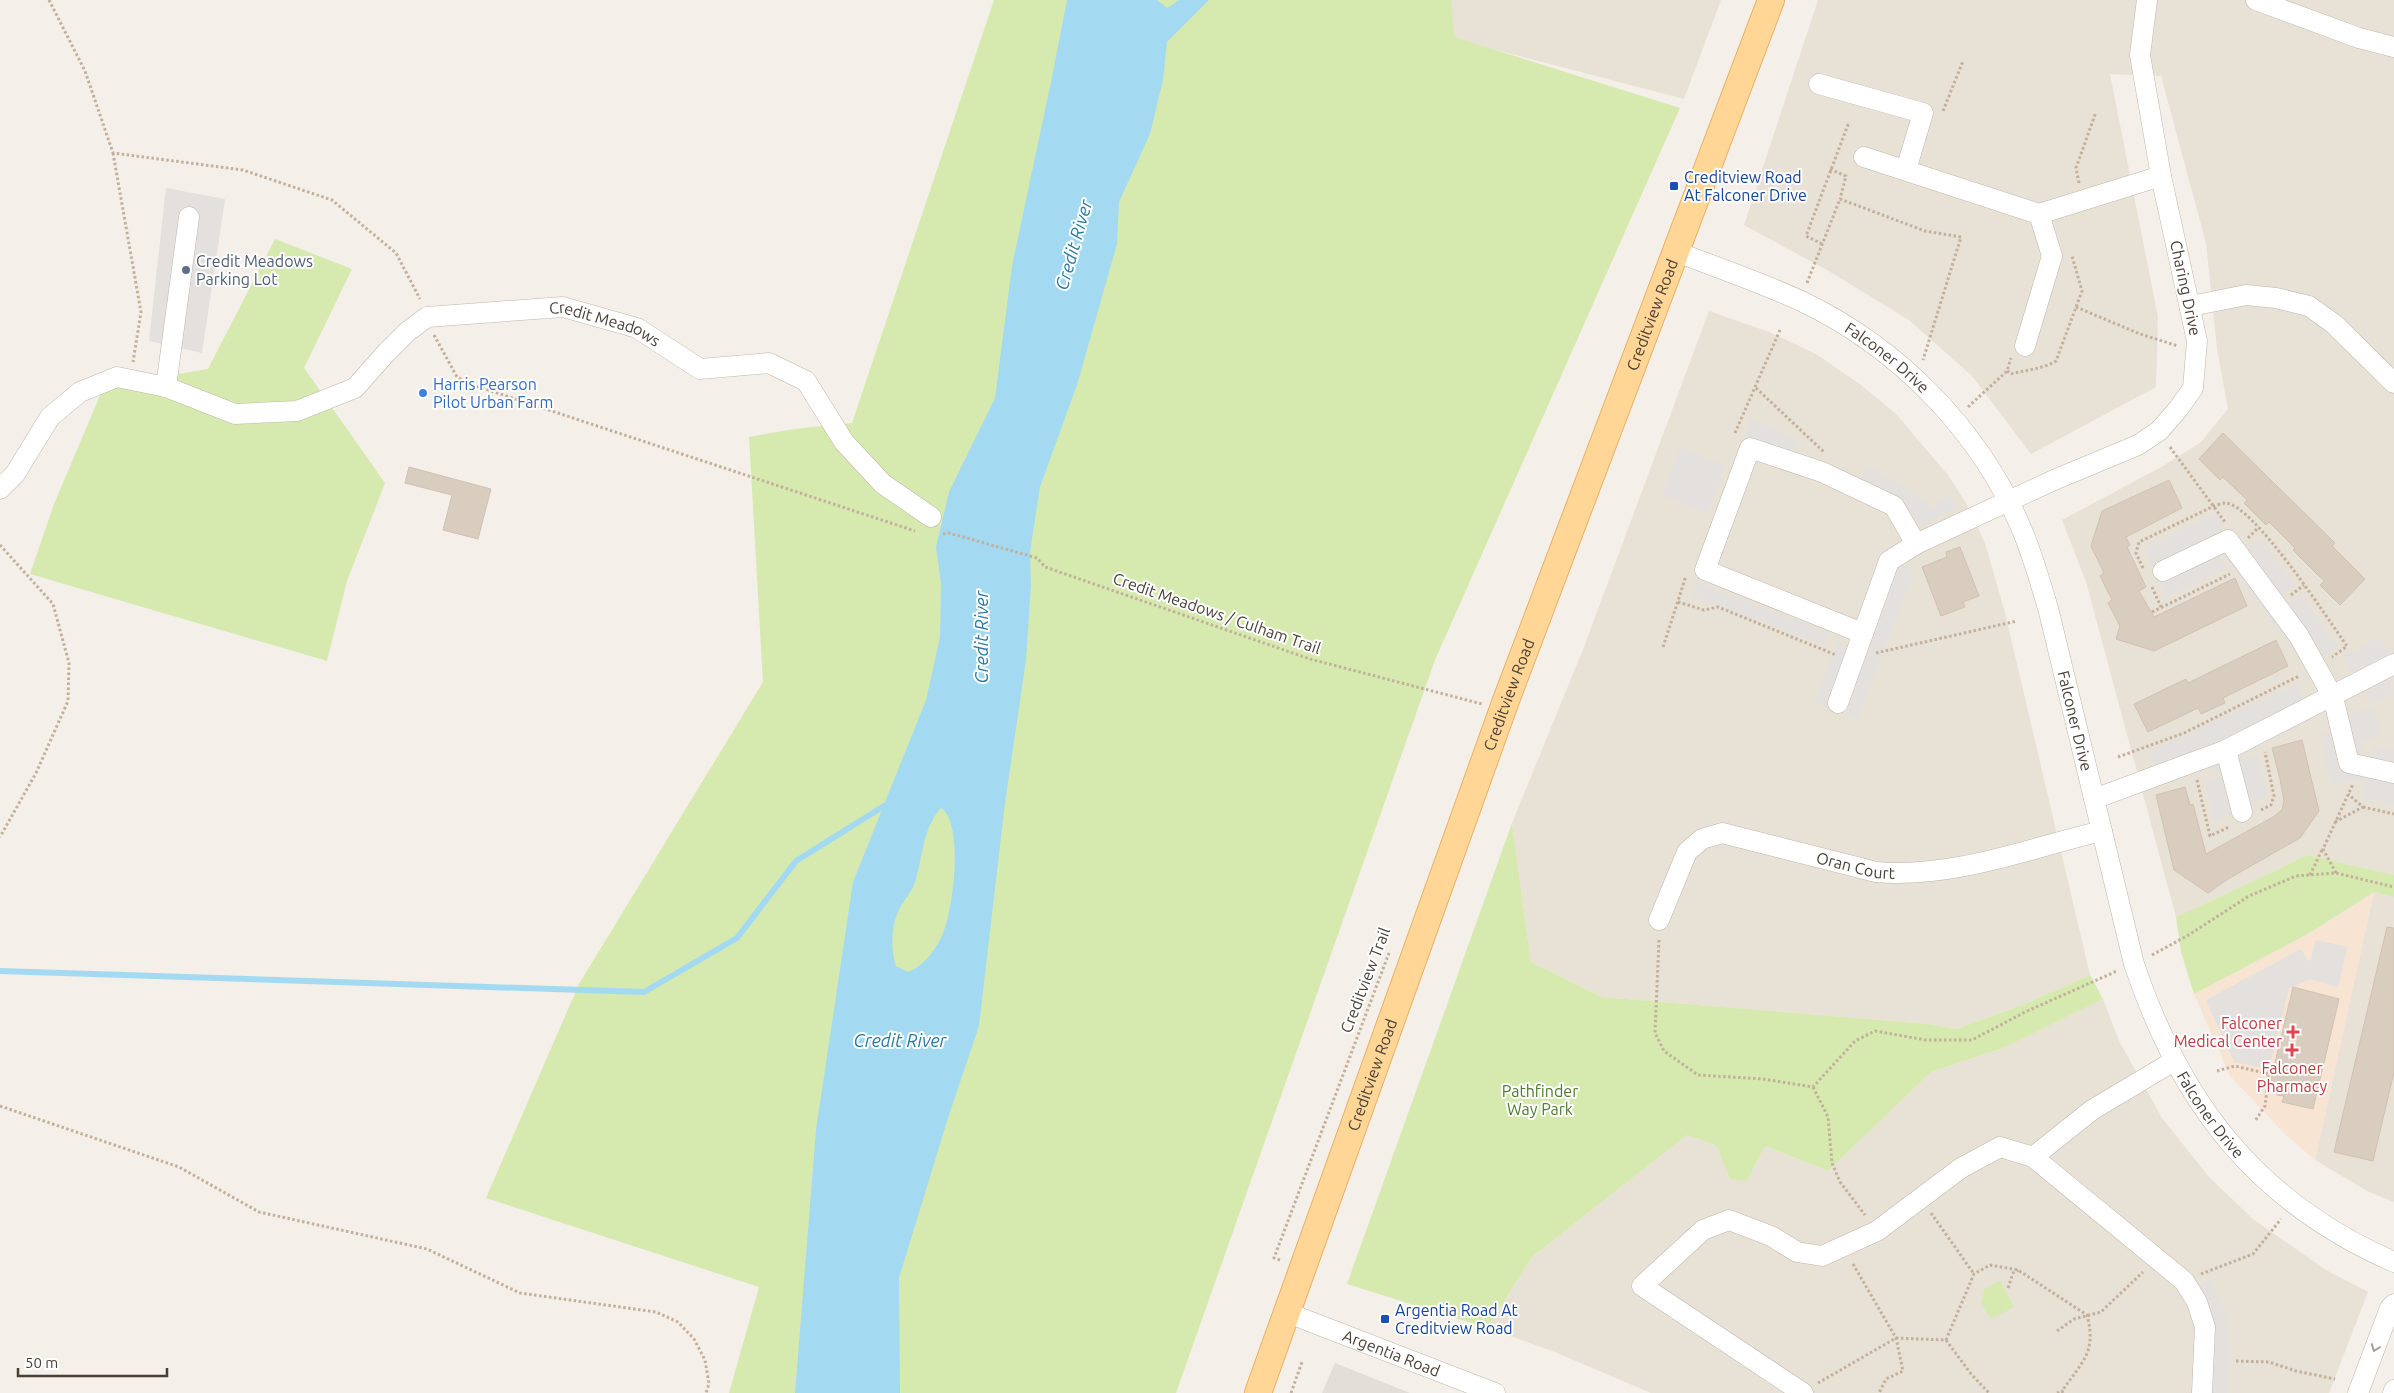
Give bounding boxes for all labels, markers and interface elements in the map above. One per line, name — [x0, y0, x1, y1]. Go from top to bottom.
place label: Creditview Road At Falconer Drive — [1684, 168, 1807, 204]
marker: Creditview Road At Falconer Drive — [1668, 180, 1680, 192]
water label: Credit River — [1051, 196, 1096, 292]
street label: Charing Drive — [2167, 239, 2205, 337]
place label: Credit Meadows Parking Lot — [196, 252, 313, 288]
street label: Creditview Road — [1623, 256, 1681, 373]
marker: Credit Meadows Parking Lot — [180, 264, 192, 276]
street label: Credit Meadows — [548, 298, 664, 350]
street label: Falconer Drive — [1842, 318, 1933, 396]
place label: Harris Pearson Pilot Urban Farm — [433, 375, 553, 411]
marker: Harris Pearson Pilot Urban Farm — [417, 387, 429, 399]
street label: Credit Meadows / Culham Trail — [1111, 569, 1323, 657]
water label: Credit River — [971, 589, 991, 683]
street label: Creditview Road — [1480, 636, 1538, 753]
street label: Falconer Drive — [2054, 669, 2096, 773]
street label: Oran Court — [1814, 848, 1896, 882]
street label: Creditview Trail — [1337, 925, 1393, 1035]
place label: Falconer Medical Center — [2174, 1014, 2282, 1050]
street label: Creditview Road — [1344, 1016, 1400, 1133]
marker: Falconer Medical Center — [2286, 1025, 2300, 1039]
water label: Credit River — [854, 1030, 948, 1050]
marker: Falconer Pharmacy — [2286, 1044, 2298, 1056]
place label: Falconer Pharmacy — [2257, 1059, 2327, 1095]
street label: Falconer Drive — [2174, 1068, 2248, 1162]
park label: Pathfinder Way Park — [1502, 1082, 1578, 1118]
place label: Argentia Road At Creditview Road — [1395, 1301, 1519, 1337]
marker: Argentia Road At Creditview Road — [1379, 1313, 1391, 1325]
street label: Argentia Road — [1340, 1326, 1443, 1380]
one-way arrow — [2371, 1343, 2381, 1352]
scale bar — [18, 1346, 166, 1378]
text: 50 m — [25, 1354, 58, 1371]

